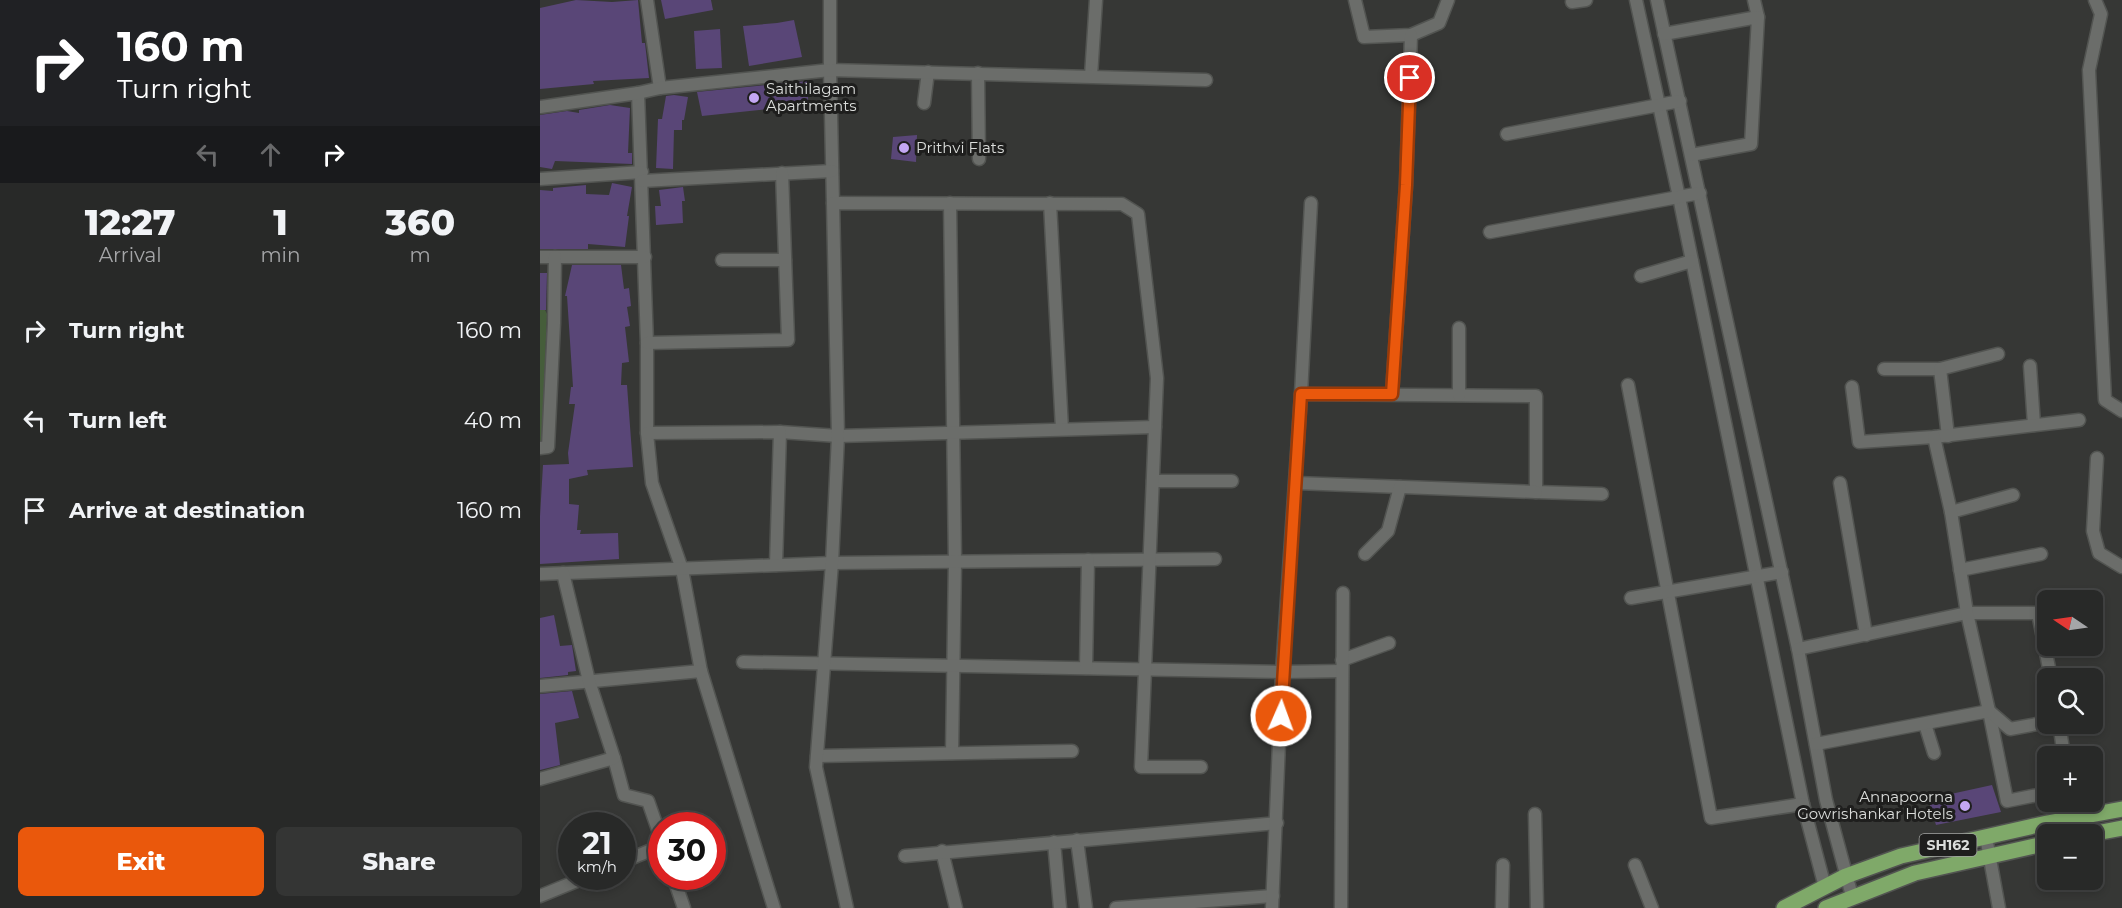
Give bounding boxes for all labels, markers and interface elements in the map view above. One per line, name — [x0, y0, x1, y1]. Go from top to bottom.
text: 160 m — [117, 20, 245, 72]
icon: right — [18, 24, 96, 102]
pin — [1384, 52, 1435, 103]
icon: arrive — [1393, 61, 1426, 94]
text: Turn right — [117, 72, 252, 105]
place label: Saithilagam Apartments — [766, 79, 857, 115]
marker: Saithilagam Apartments — [747, 91, 761, 105]
icon: left — [191, 138, 224, 171]
icon: ahead — [254, 138, 287, 171]
icon: right — [317, 138, 350, 171]
place label: Prithvi Flats — [916, 138, 1004, 157]
marker: Prithvi Flats — [897, 141, 911, 155]
text: 12:27 — [85, 200, 176, 244]
text: 1 — [273, 200, 288, 244]
text: 360 — [385, 200, 455, 244]
text: Arrival — [99, 243, 162, 267]
text: min — [260, 243, 301, 267]
text: m — [410, 243, 431, 267]
icon: right — [18, 314, 51, 347]
text: Turn right — [69, 317, 184, 344]
text: 160 m — [457, 317, 522, 344]
icon: left — [18, 404, 51, 437]
text: Turn left — [69, 407, 167, 434]
text: 40 m — [464, 407, 522, 434]
icon: arrive — [18, 494, 51, 527]
text: Arrive at destination — [69, 497, 305, 524]
text: 160 m — [457, 497, 522, 524]
north arrow — [2037, 590, 2103, 656]
map controls — [2037, 590, 2103, 890]
button: search — [2037, 668, 2103, 734]
position arrow — [1249, 684, 1313, 748]
button: + — [2037, 746, 2103, 812]
place label: Annapoorna Gowrishankar Hotels — [1797, 787, 1953, 823]
marker: Annapoorna Gowrishankar Hotels — [1958, 799, 1972, 813]
speed limit sign: 30 — [648, 812, 726, 890]
button: − — [2037, 824, 2103, 890]
text: 21 — [582, 825, 612, 862]
button: Exit — [18, 827, 264, 896]
button: Share — [276, 827, 522, 896]
road number: SH162 — [1920, 834, 1976, 856]
text: km/h — [577, 857, 617, 876]

